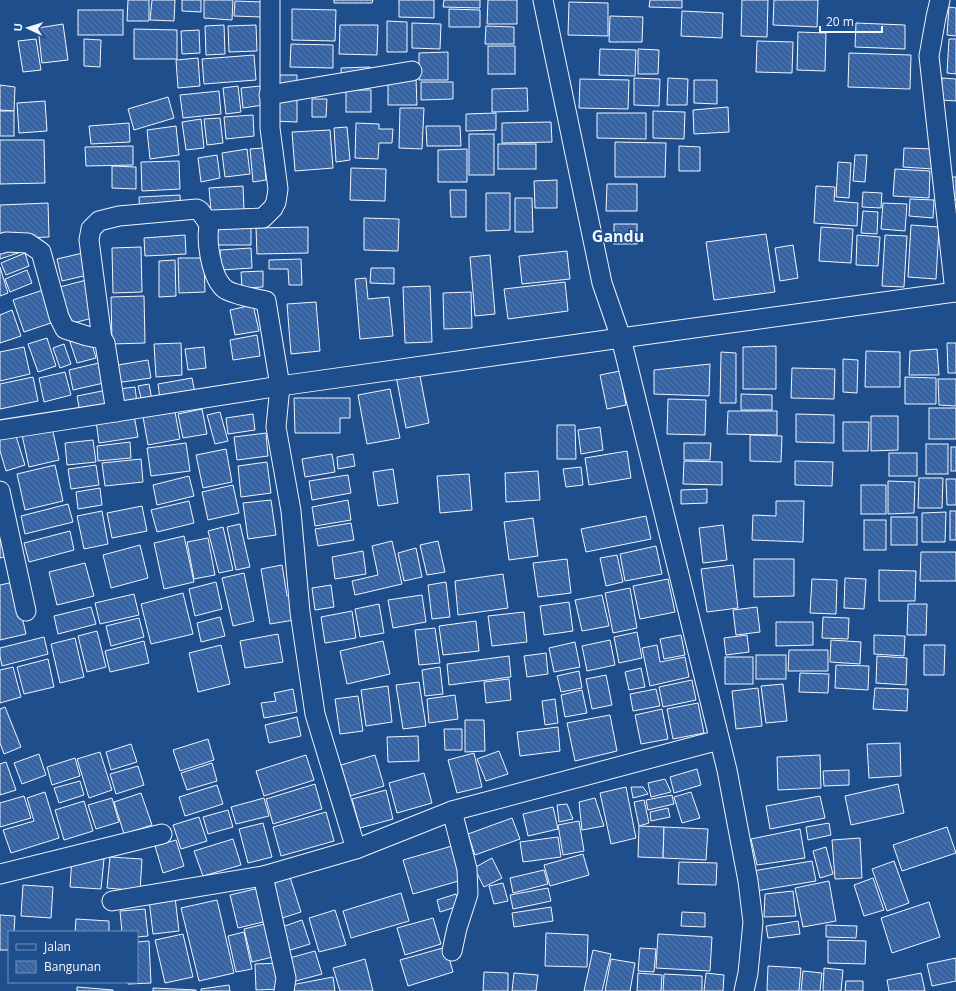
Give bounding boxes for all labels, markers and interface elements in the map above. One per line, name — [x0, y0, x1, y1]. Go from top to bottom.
north arrow — [8, 8, 48, 48]
scale bar — [820, 8, 882, 34]
text: 20 m — [826, 13, 854, 30]
text: U — [10, 23, 25, 32]
district label: Gandu — [592, 225, 644, 247]
legend — [8, 931, 138, 983]
text: Jalan — [43, 938, 71, 955]
text: Bangunan — [44, 958, 101, 975]

